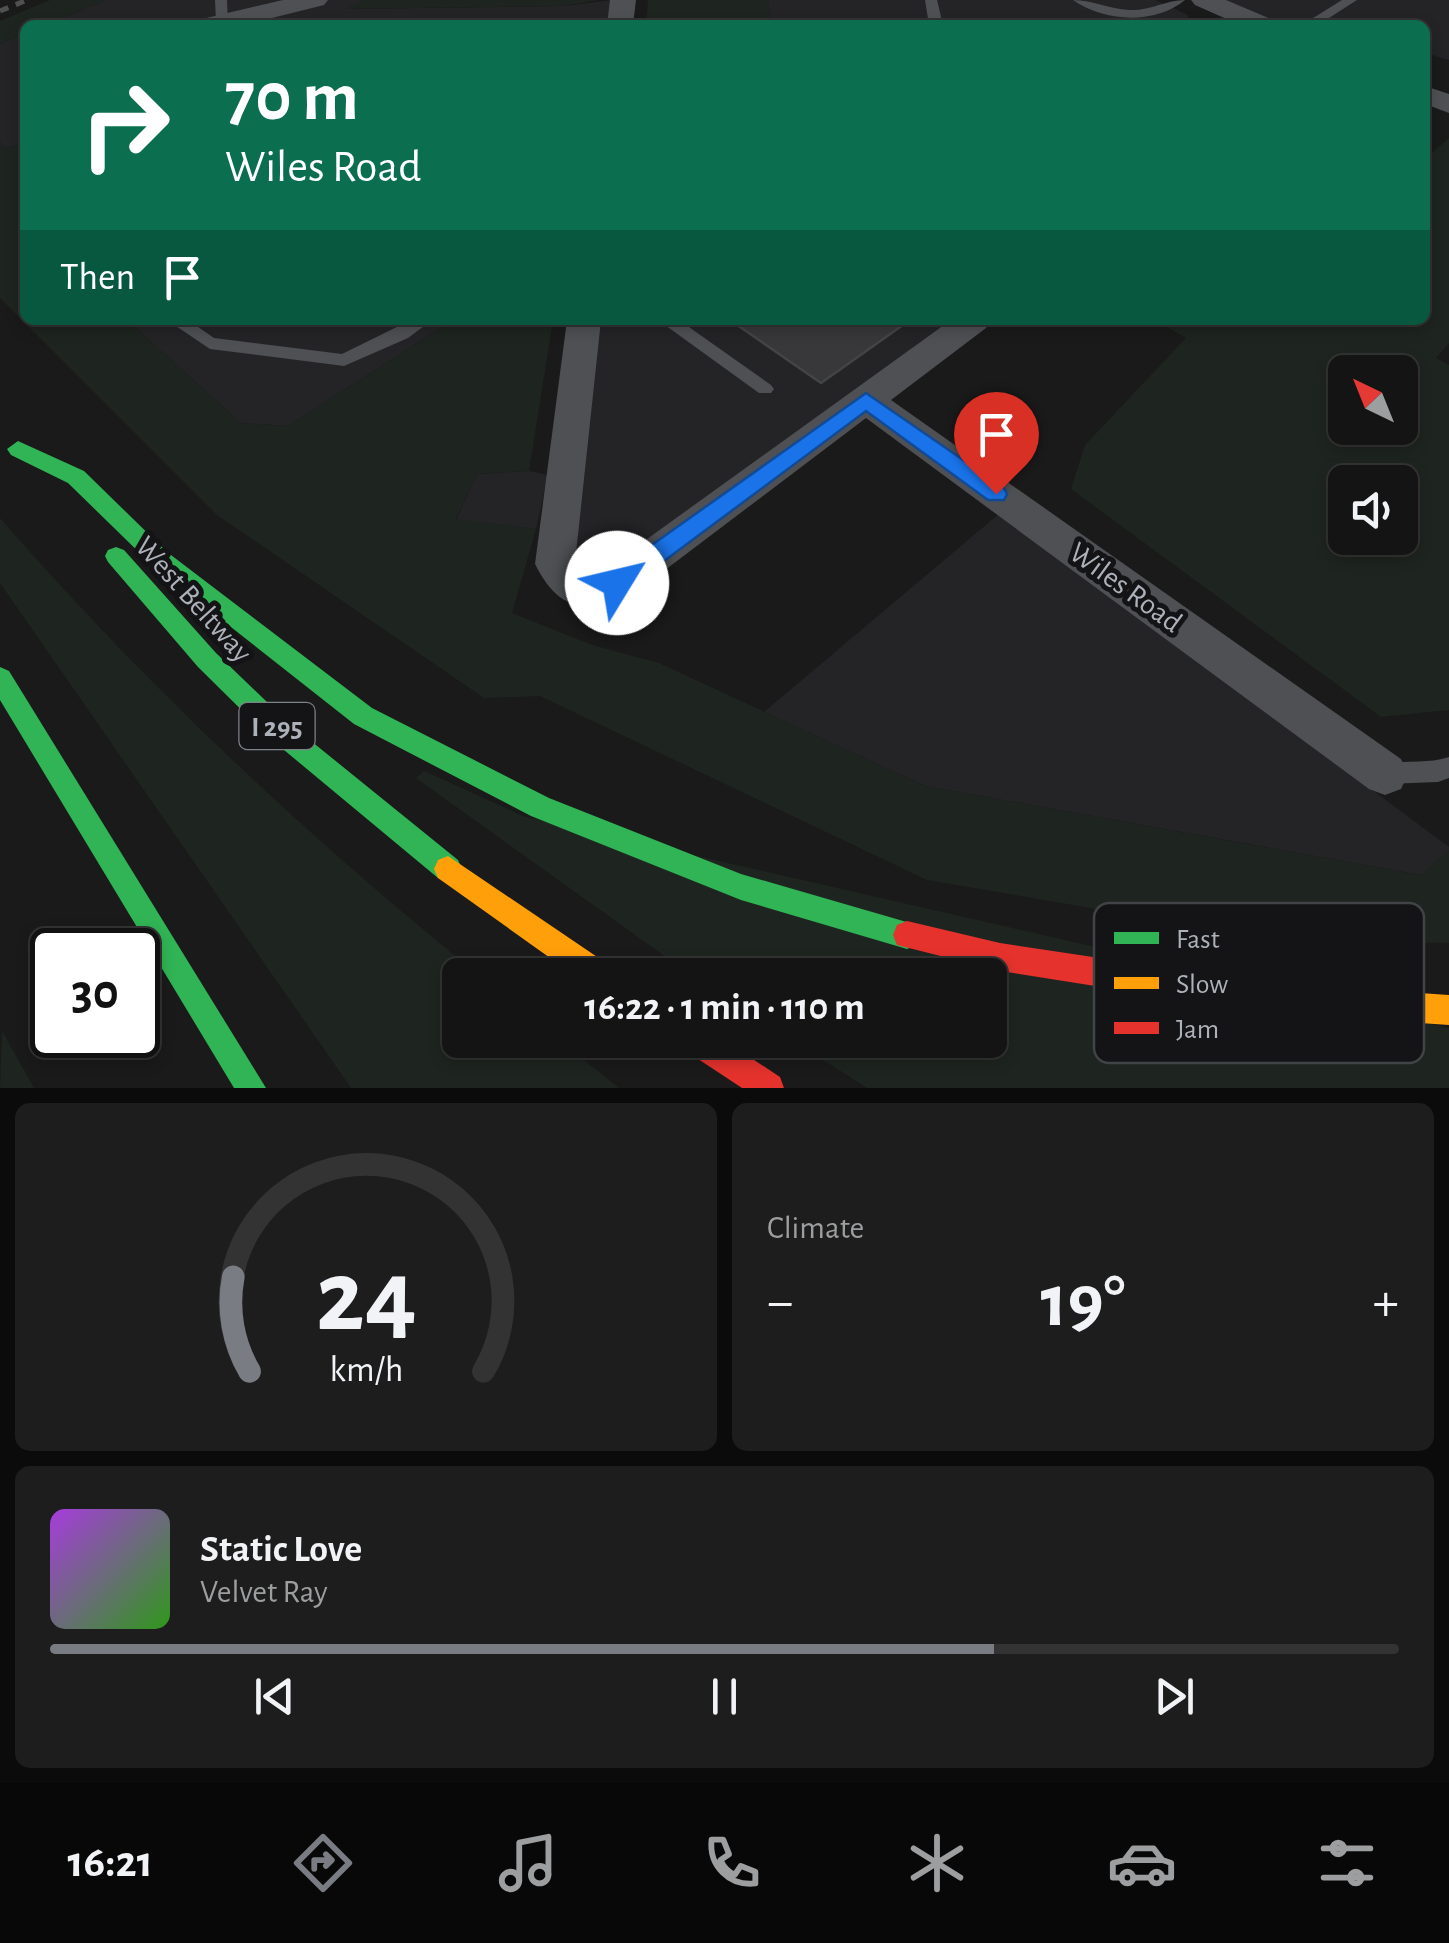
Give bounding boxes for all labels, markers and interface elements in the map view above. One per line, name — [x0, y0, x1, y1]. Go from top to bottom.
icon: right — [60, 60, 190, 190]
text: 70 m — [225, 63, 359, 133]
text: Wiles Road — [225, 145, 422, 190]
icon: arrive — [155, 250, 210, 305]
text: Then — [60, 259, 135, 297]
north arrow — [1328, 355, 1418, 445]
map controls — [1328, 355, 1418, 555]
pin — [954, 392, 1039, 495]
icon: arrive — [969, 407, 1024, 462]
button: sound — [1328, 465, 1418, 555]
street label: West Beltway — [129, 531, 257, 668]
position arrow — [565, 531, 669, 635]
street label: Wiles Road — [1064, 537, 1187, 638]
road number: I 295 — [240, 703, 314, 749]
legend — [1094, 903, 1424, 1063]
text: Fast — [1176, 926, 1220, 954]
speed limit sign: 30 — [30, 928, 160, 1058]
text: Slow — [1176, 971, 1228, 999]
text: 16:22 · 1 min · 110 m — [584, 989, 865, 1027]
text: Jam — [1176, 1016, 1219, 1044]
text: Climate — [767, 1212, 864, 1244]
text: 24 — [315, 1246, 417, 1350]
text: 19° — [1040, 1265, 1126, 1340]
text: − — [767, 1275, 793, 1330]
text: + — [1373, 1275, 1399, 1330]
text: km/h — [329, 1352, 403, 1388]
text: Static Love — [200, 1531, 362, 1569]
text: Velvet Ray — [200, 1576, 328, 1608]
icon: previous — [247, 1669, 302, 1724]
icon: pause — [697, 1669, 752, 1724]
icon: next — [1147, 1669, 1202, 1724]
icon: directions — [288, 1828, 358, 1898]
icon: music — [493, 1828, 563, 1898]
icon: phone — [697, 1828, 767, 1898]
icon: climate — [902, 1828, 972, 1898]
icon: car — [1107, 1828, 1177, 1898]
icon: filters — [1312, 1828, 1382, 1898]
text: 16:21 — [67, 1840, 153, 1885]

